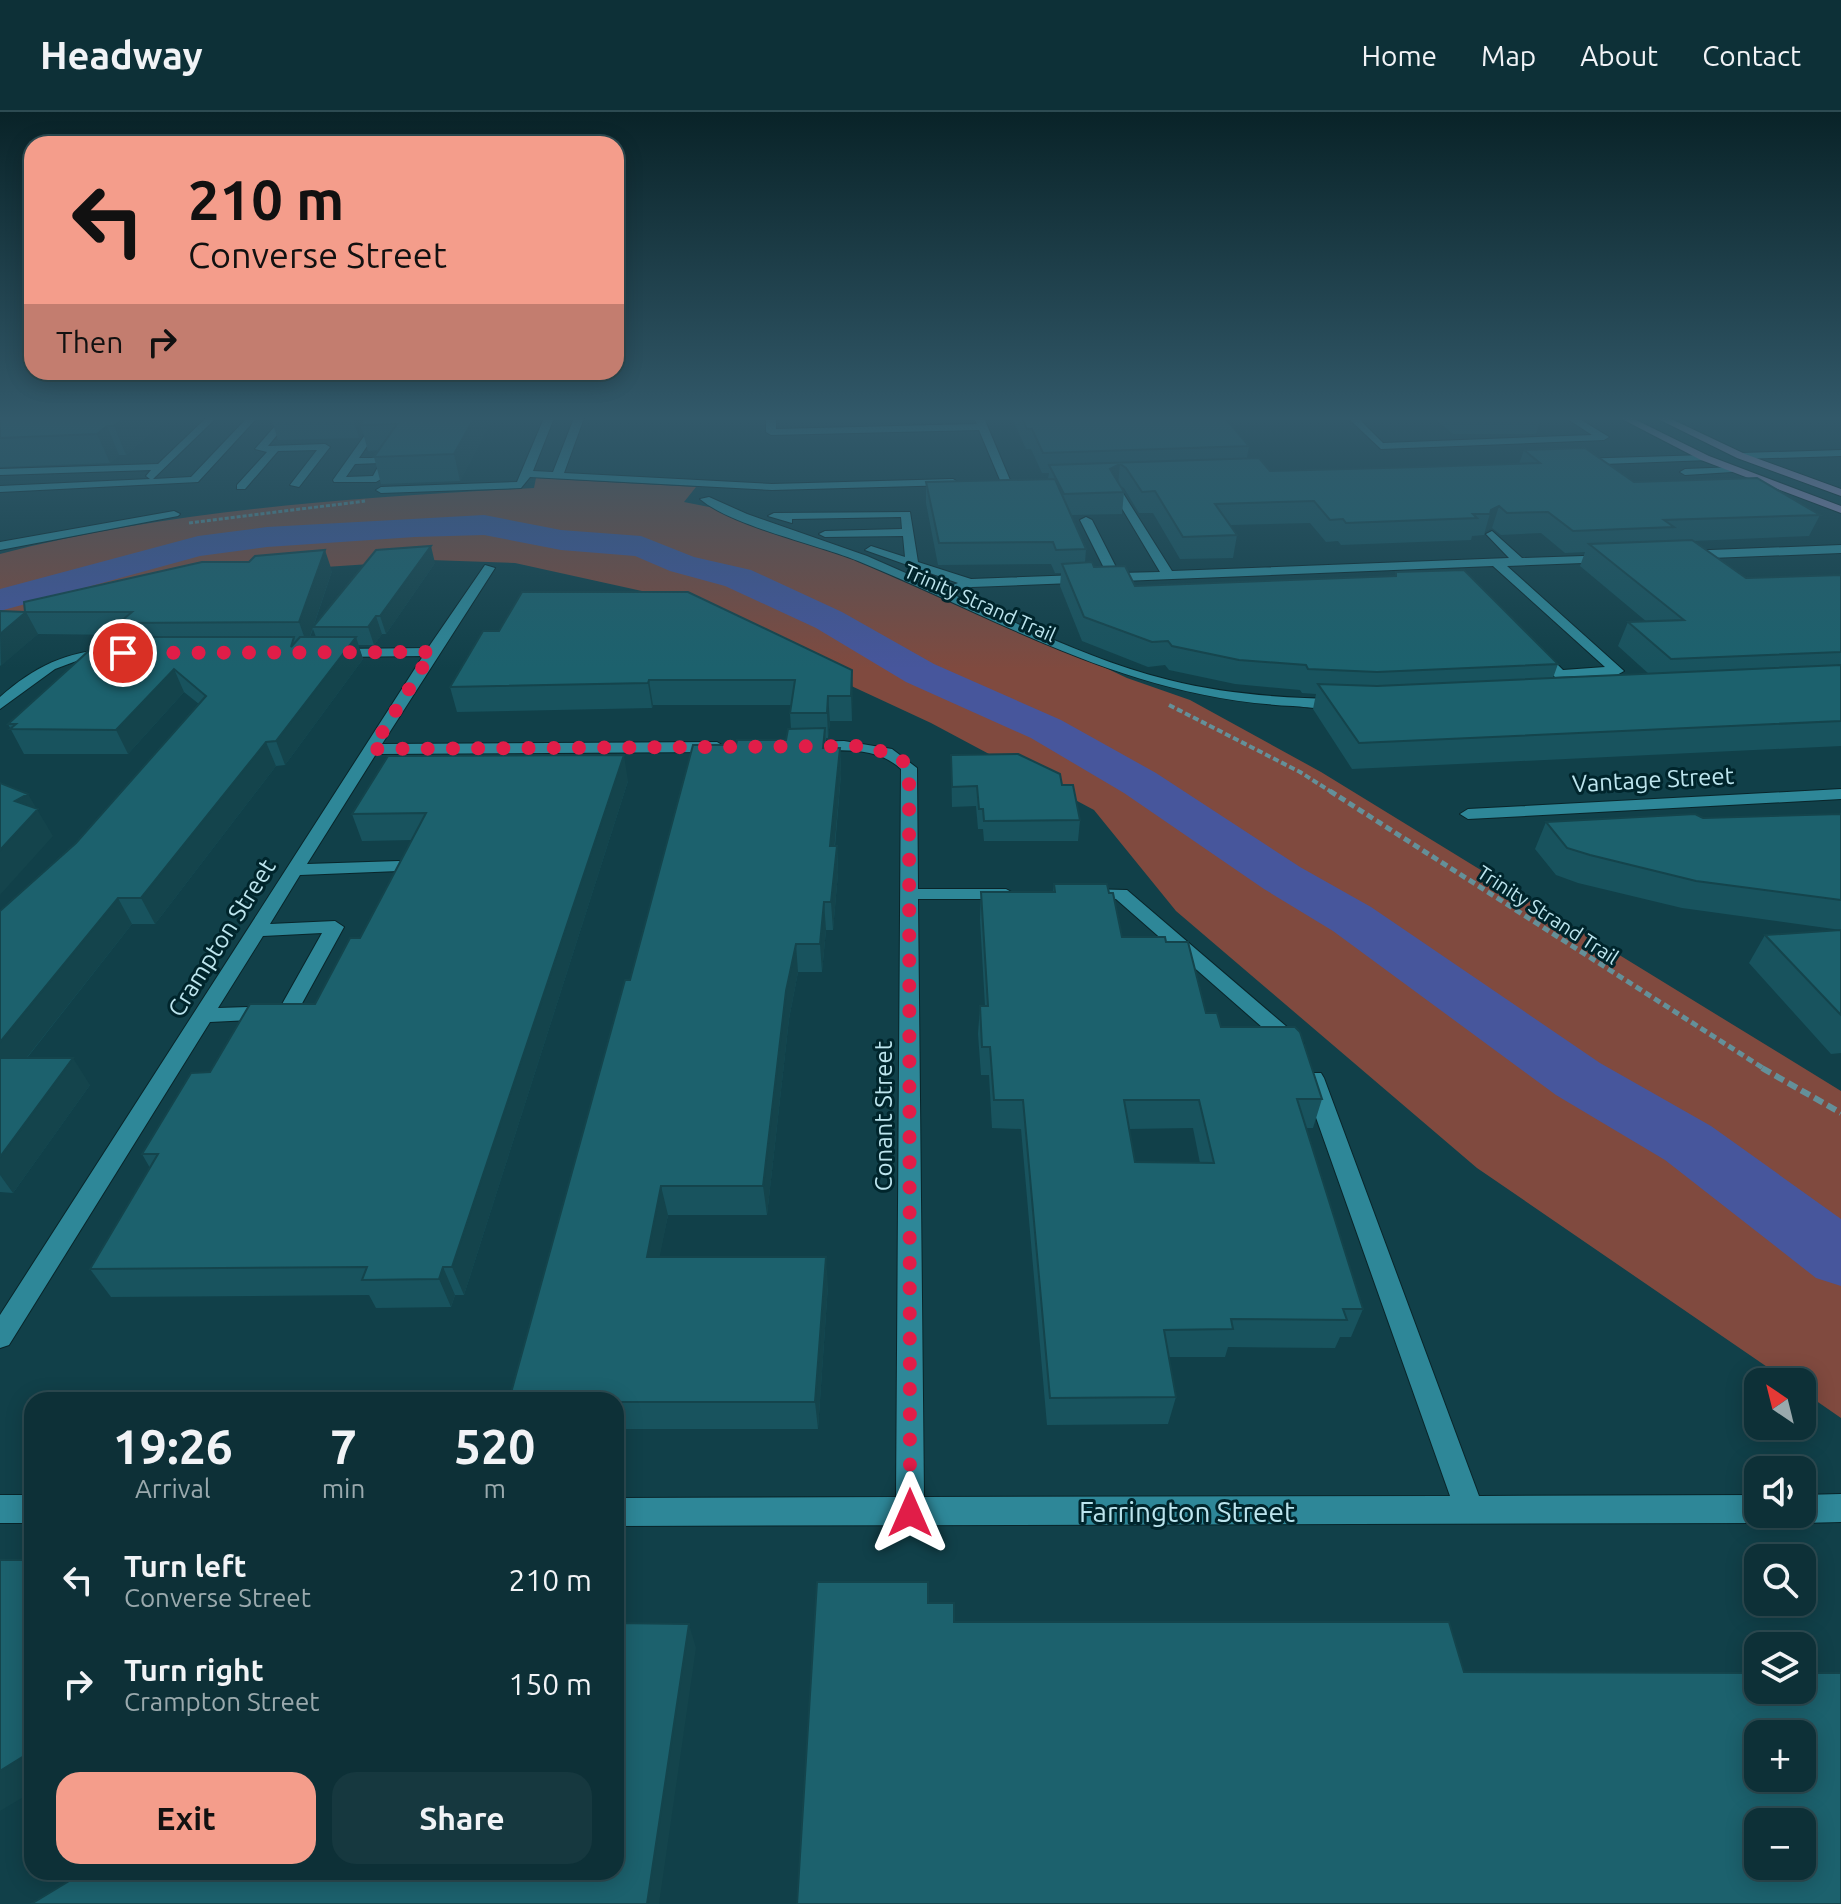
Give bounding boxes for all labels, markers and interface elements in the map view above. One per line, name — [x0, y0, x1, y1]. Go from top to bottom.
text: Headway — [40, 34, 203, 76]
text: Home — [1362, 40, 1437, 71]
text: Map — [1481, 40, 1536, 71]
text: About — [1580, 40, 1658, 71]
text: Contact — [1702, 40, 1801, 71]
icon: left — [56, 168, 160, 272]
text: 210 m — [188, 168, 344, 231]
text: Converse Street — [188, 234, 447, 275]
icon: right — [140, 320, 184, 364]
text: Then — [56, 325, 124, 359]
street label: Trinity Strand Trail — [901, 559, 1060, 646]
pin — [89, 619, 157, 687]
icon: arrive — [101, 631, 145, 675]
street label: Vantage Street — [1571, 762, 1735, 797]
street label: Crampton Street — [162, 854, 281, 1021]
street label: Trinity Strand Trail — [1473, 860, 1623, 969]
street label: Conant Street — [870, 1040, 897, 1191]
north arrow — [1744, 1368, 1816, 1440]
map controls — [1744, 1368, 1816, 1880]
text: 19:26 — [113, 1419, 233, 1473]
text: 7 — [330, 1419, 357, 1473]
text: 520 — [454, 1419, 535, 1473]
button: sound — [1744, 1456, 1816, 1528]
position arrow — [868, 1471, 952, 1555]
text: Arrival — [135, 1474, 211, 1503]
text: min — [322, 1474, 365, 1503]
text: m — [483, 1474, 506, 1503]
street label: Farrington Street — [1079, 1496, 1295, 1527]
button: search — [1744, 1544, 1816, 1616]
text: Turn left — [124, 1549, 246, 1583]
icon: left — [56, 1558, 100, 1602]
text: 210 m — [508, 1563, 592, 1597]
text: Converse Street — [124, 1583, 311, 1612]
button: layers — [1744, 1632, 1816, 1704]
text: Turn right — [124, 1653, 264, 1687]
icon: right — [56, 1662, 100, 1706]
text: 150 m — [508, 1667, 592, 1701]
text: Crampton Street — [124, 1687, 320, 1716]
button: + — [1744, 1720, 1816, 1792]
button: Exit — [56, 1772, 316, 1864]
button: Share — [332, 1772, 592, 1864]
button: − — [1744, 1808, 1816, 1880]

